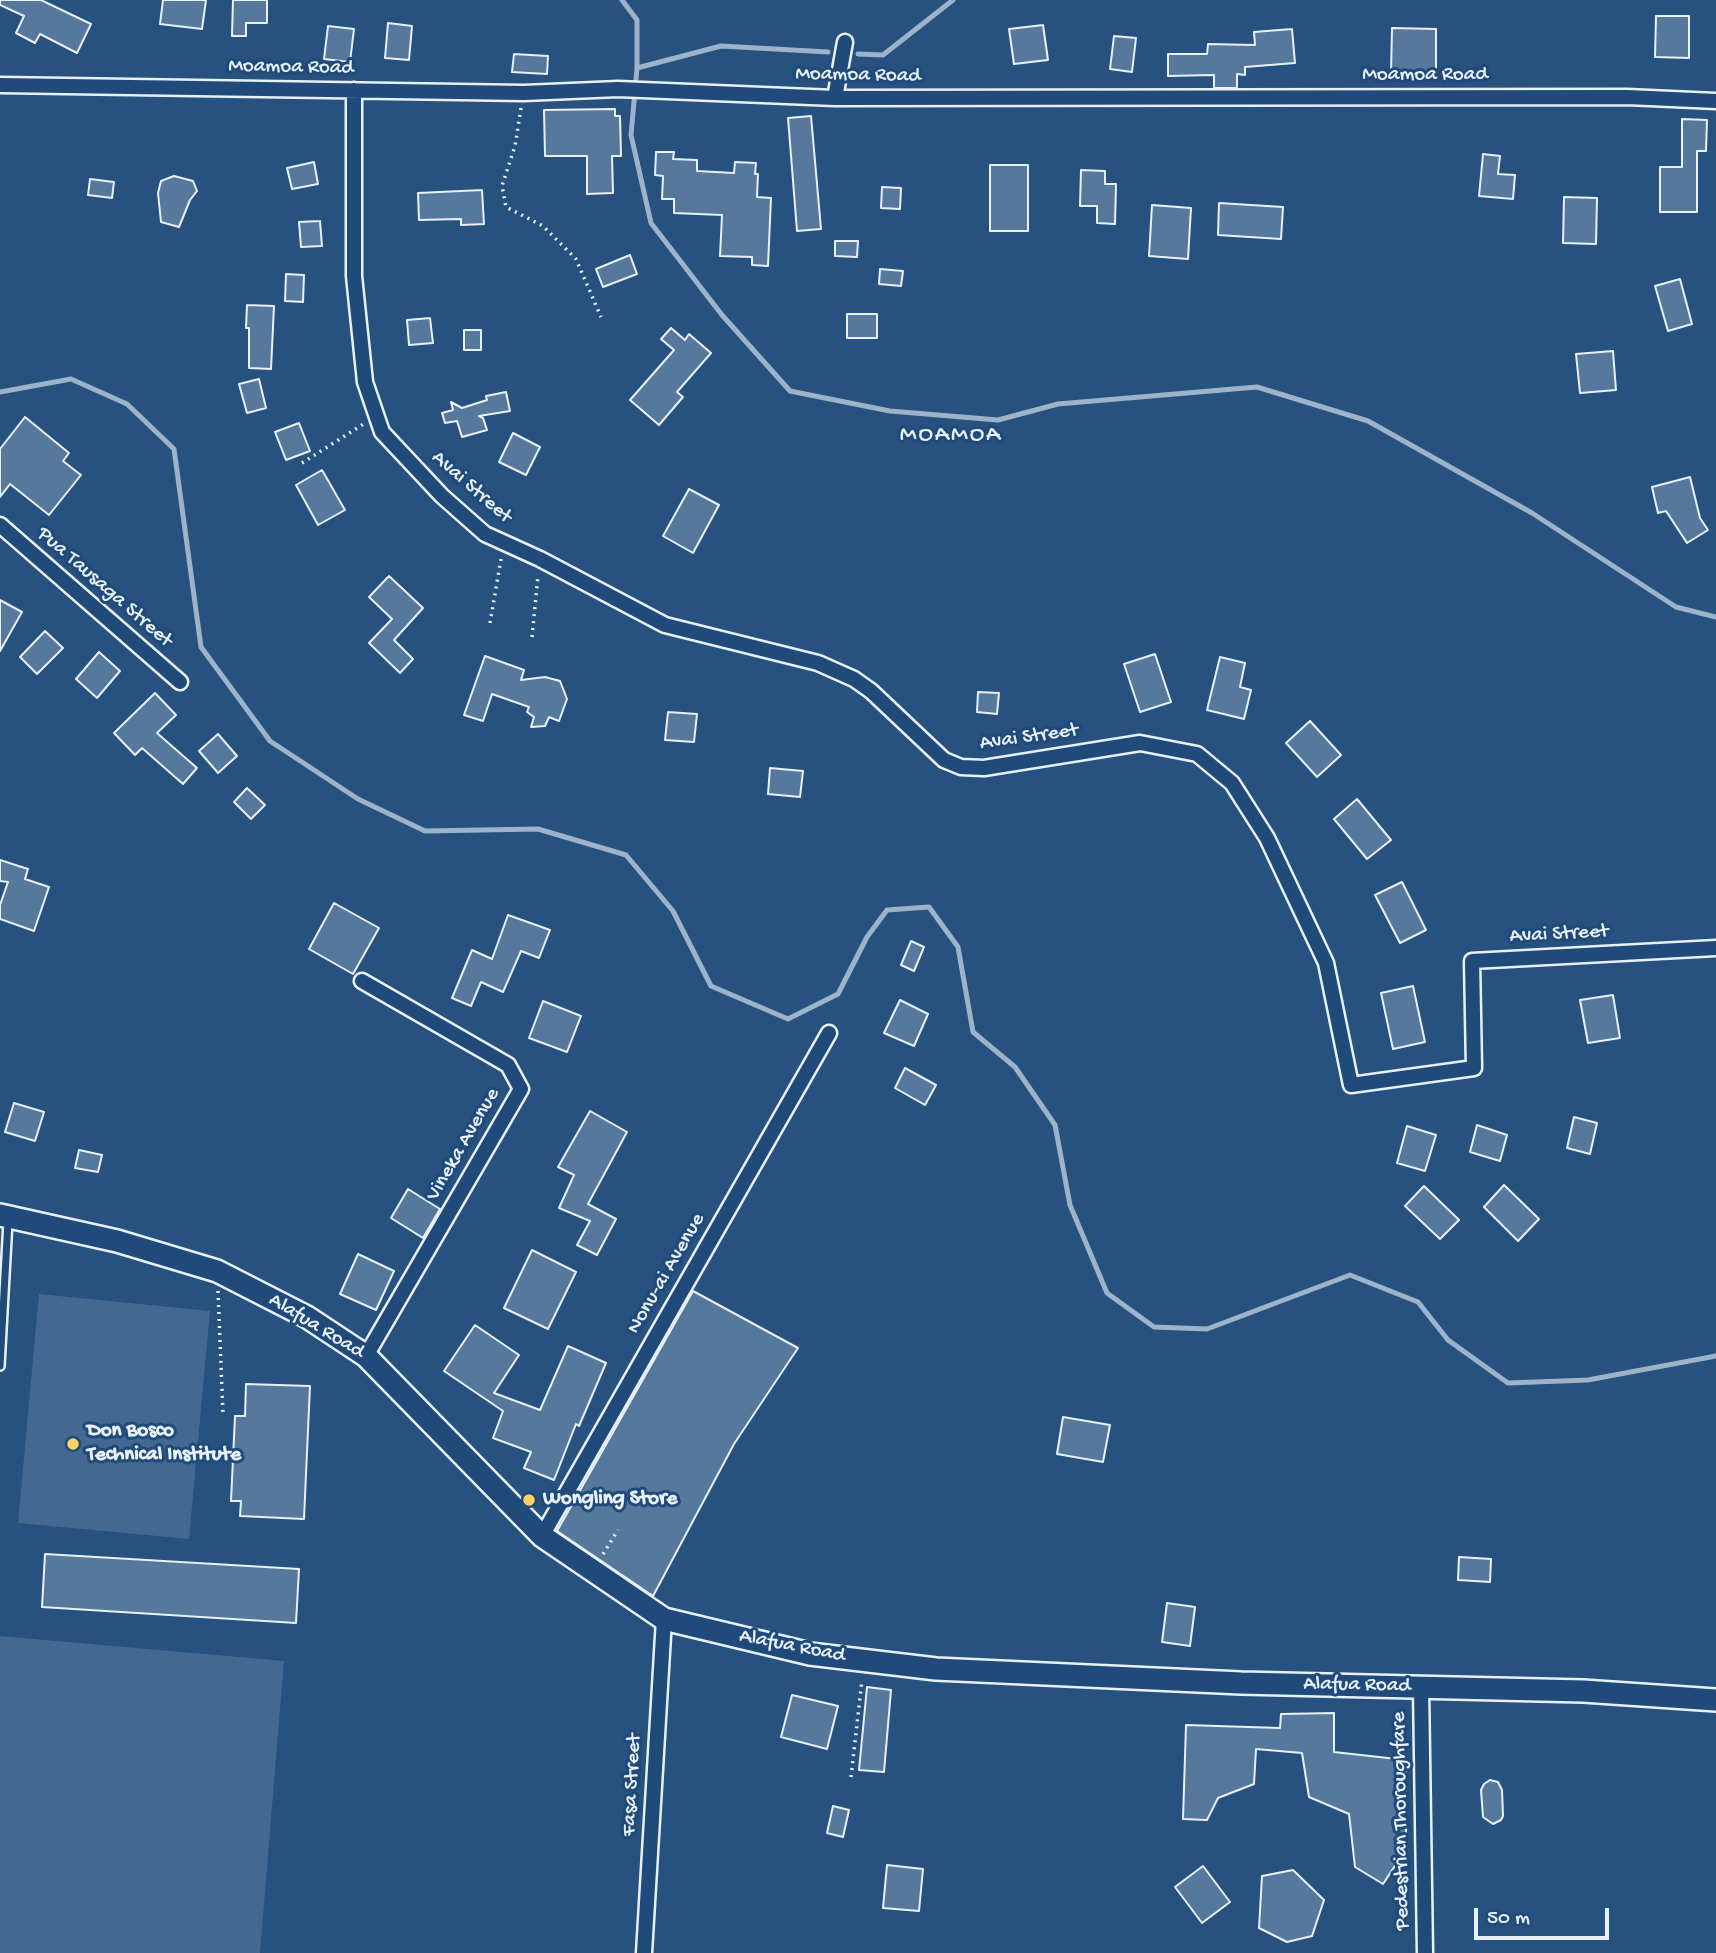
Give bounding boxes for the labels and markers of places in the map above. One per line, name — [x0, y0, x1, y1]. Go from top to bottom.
place label: Don Bosco Technical Institute — [87, 1419, 241, 1469]
marker: Don Bosco Technical Institute — [65, 1436, 81, 1452]
place label: Wongling Store — [543, 1487, 677, 1513]
marker: Wongling Store — [521, 1492, 537, 1508]

